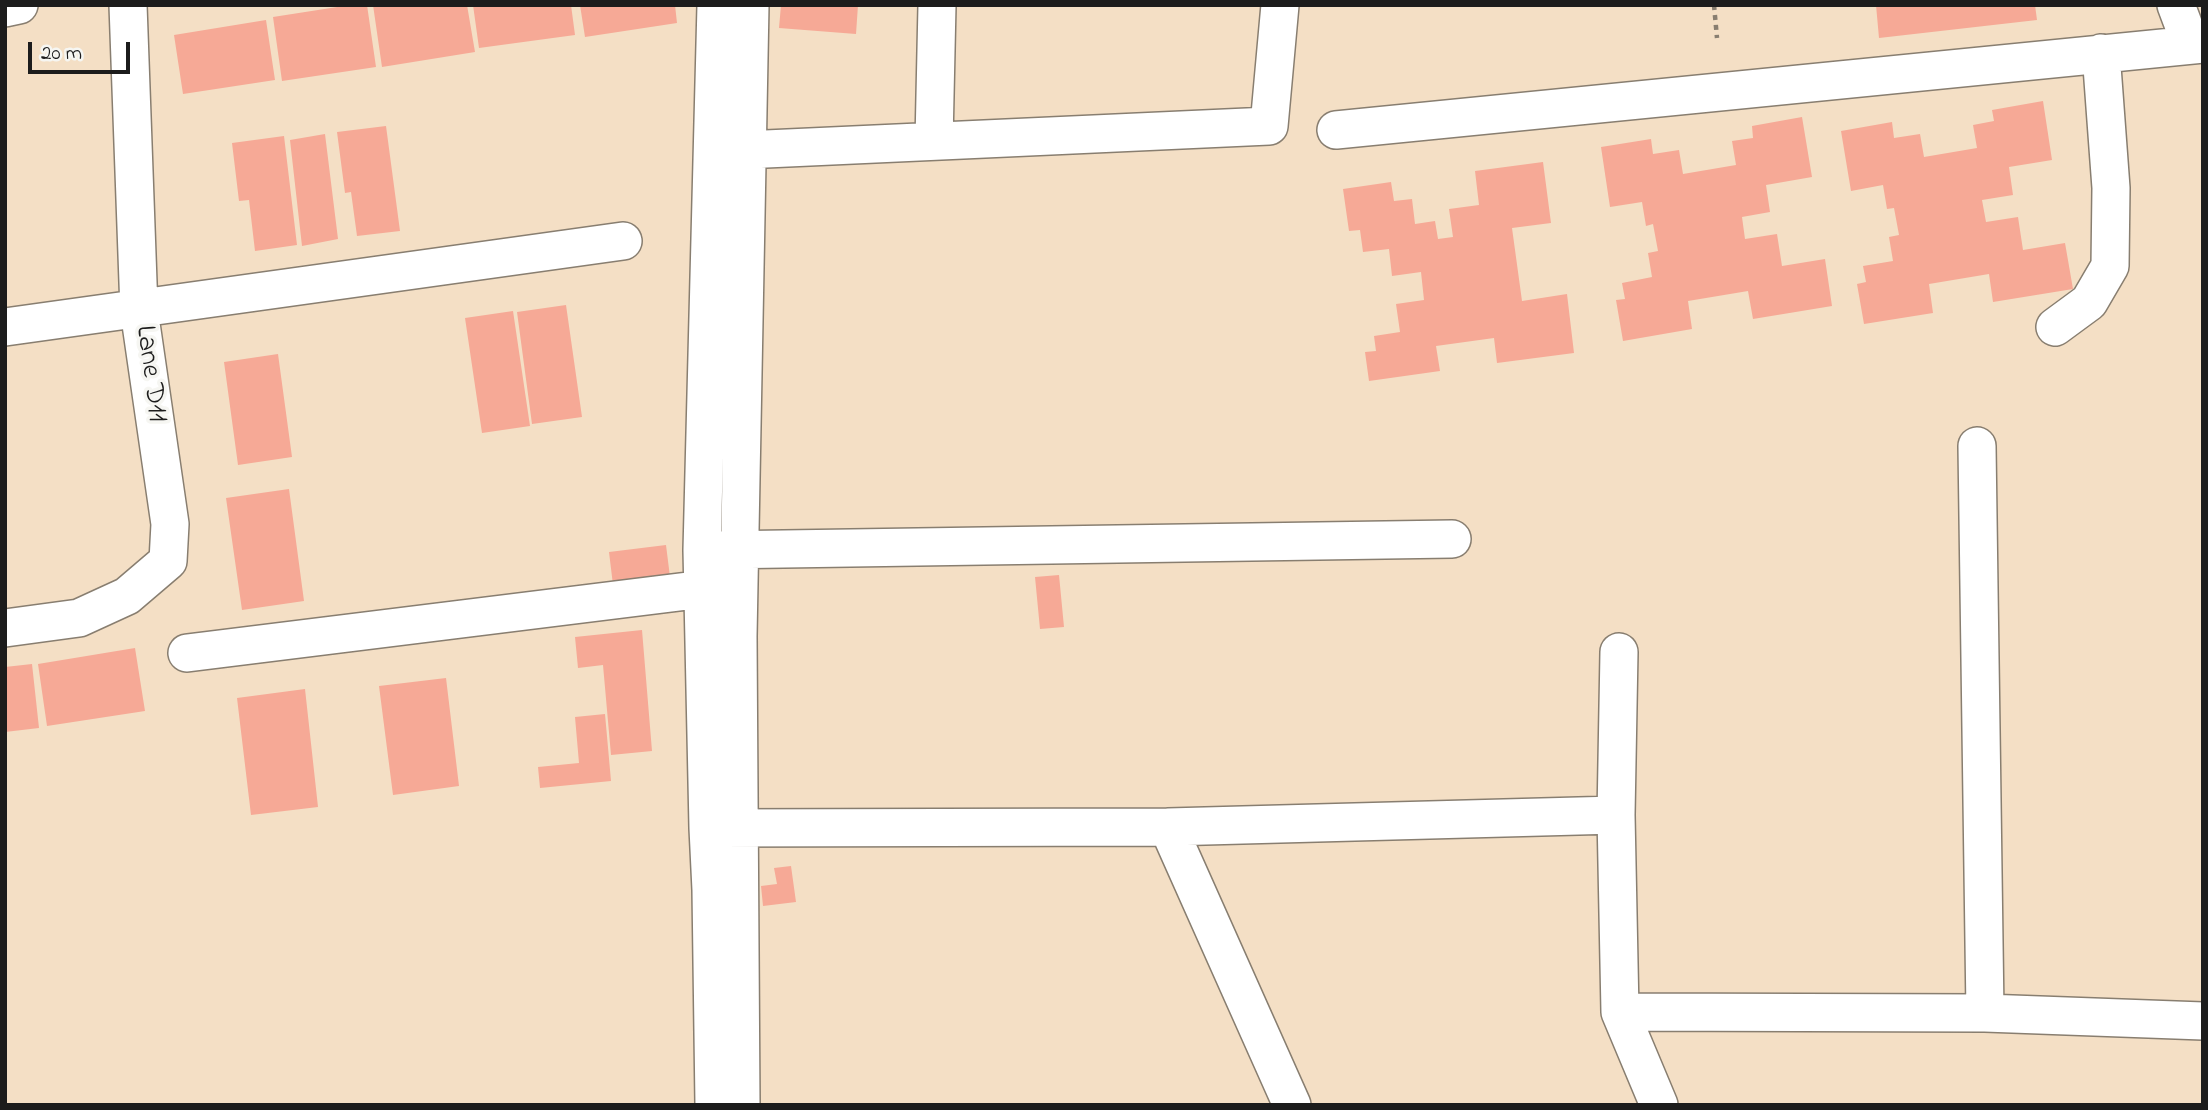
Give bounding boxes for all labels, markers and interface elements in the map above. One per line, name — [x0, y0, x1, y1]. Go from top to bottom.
scale bar — [32, 28, 133, 72]
text: 20 m — [41, 39, 82, 69]
street label: Lane D11 — [126, 324, 172, 424]

